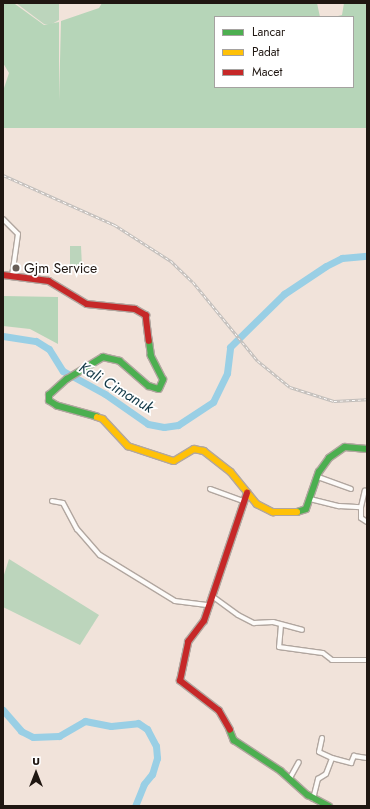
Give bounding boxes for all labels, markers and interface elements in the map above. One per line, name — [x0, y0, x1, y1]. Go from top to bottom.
legend — [214, 16, 354, 88]
text: Lancar — [252, 23, 285, 41]
text: Padat — [252, 43, 279, 61]
text: Macet — [252, 63, 282, 81]
place label: Gjm Service — [24, 260, 97, 276]
marker: Gjm Service — [11, 263, 21, 273]
water label: Kali Cimanuk — [76, 359, 156, 417]
north arrow — [16, 753, 56, 793]
text: U — [32, 753, 40, 769]

